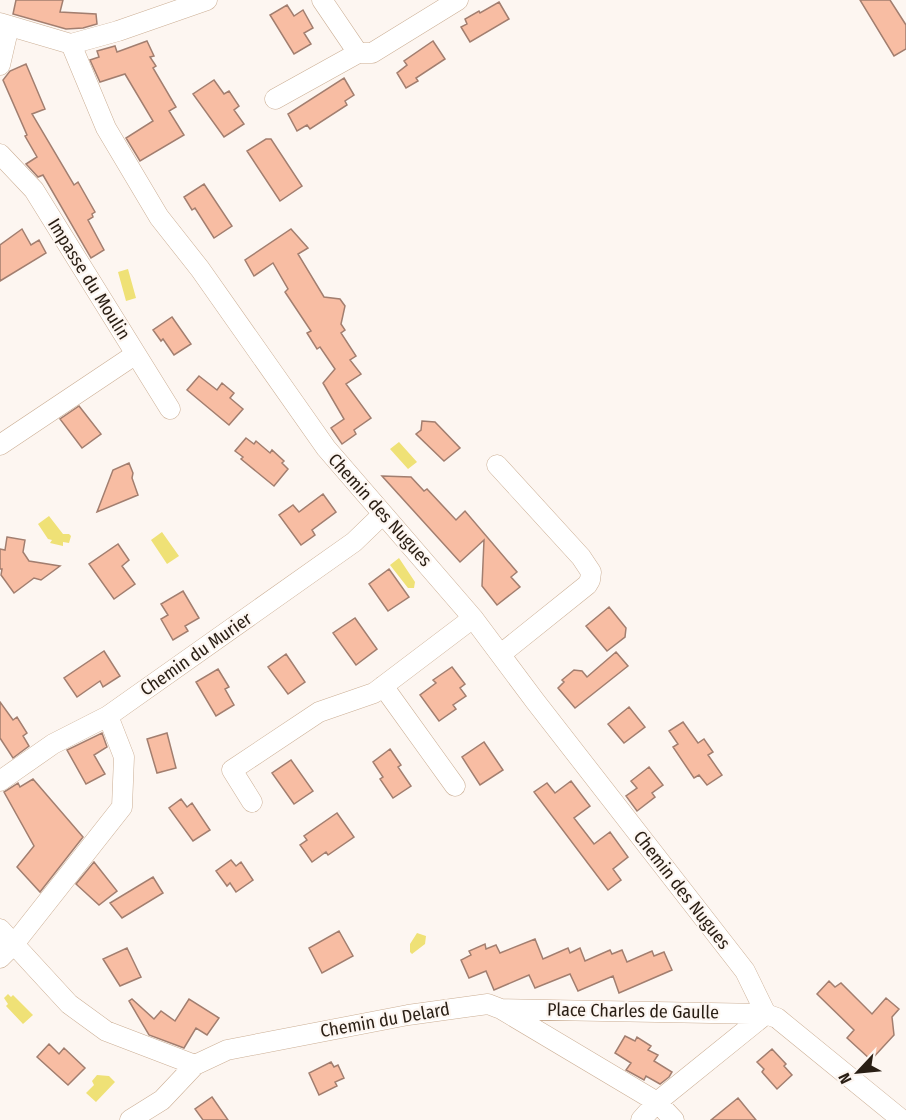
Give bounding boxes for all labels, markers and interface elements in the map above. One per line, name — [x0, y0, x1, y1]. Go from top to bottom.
street label: Impasse du Moulin — [43, 214, 135, 344]
street label: Chemin des Nugues — [323, 449, 437, 571]
street label: Chemin du Murier — [136, 607, 257, 701]
street label: Chemin des Nugues — [629, 826, 735, 954]
street label: Chemin du Delard — [319, 998, 451, 1042]
street label: Place Charles de Gaulle — [547, 999, 719, 1023]
north arrow — [828, 1042, 888, 1102]
text: N — [834, 1070, 856, 1087]

